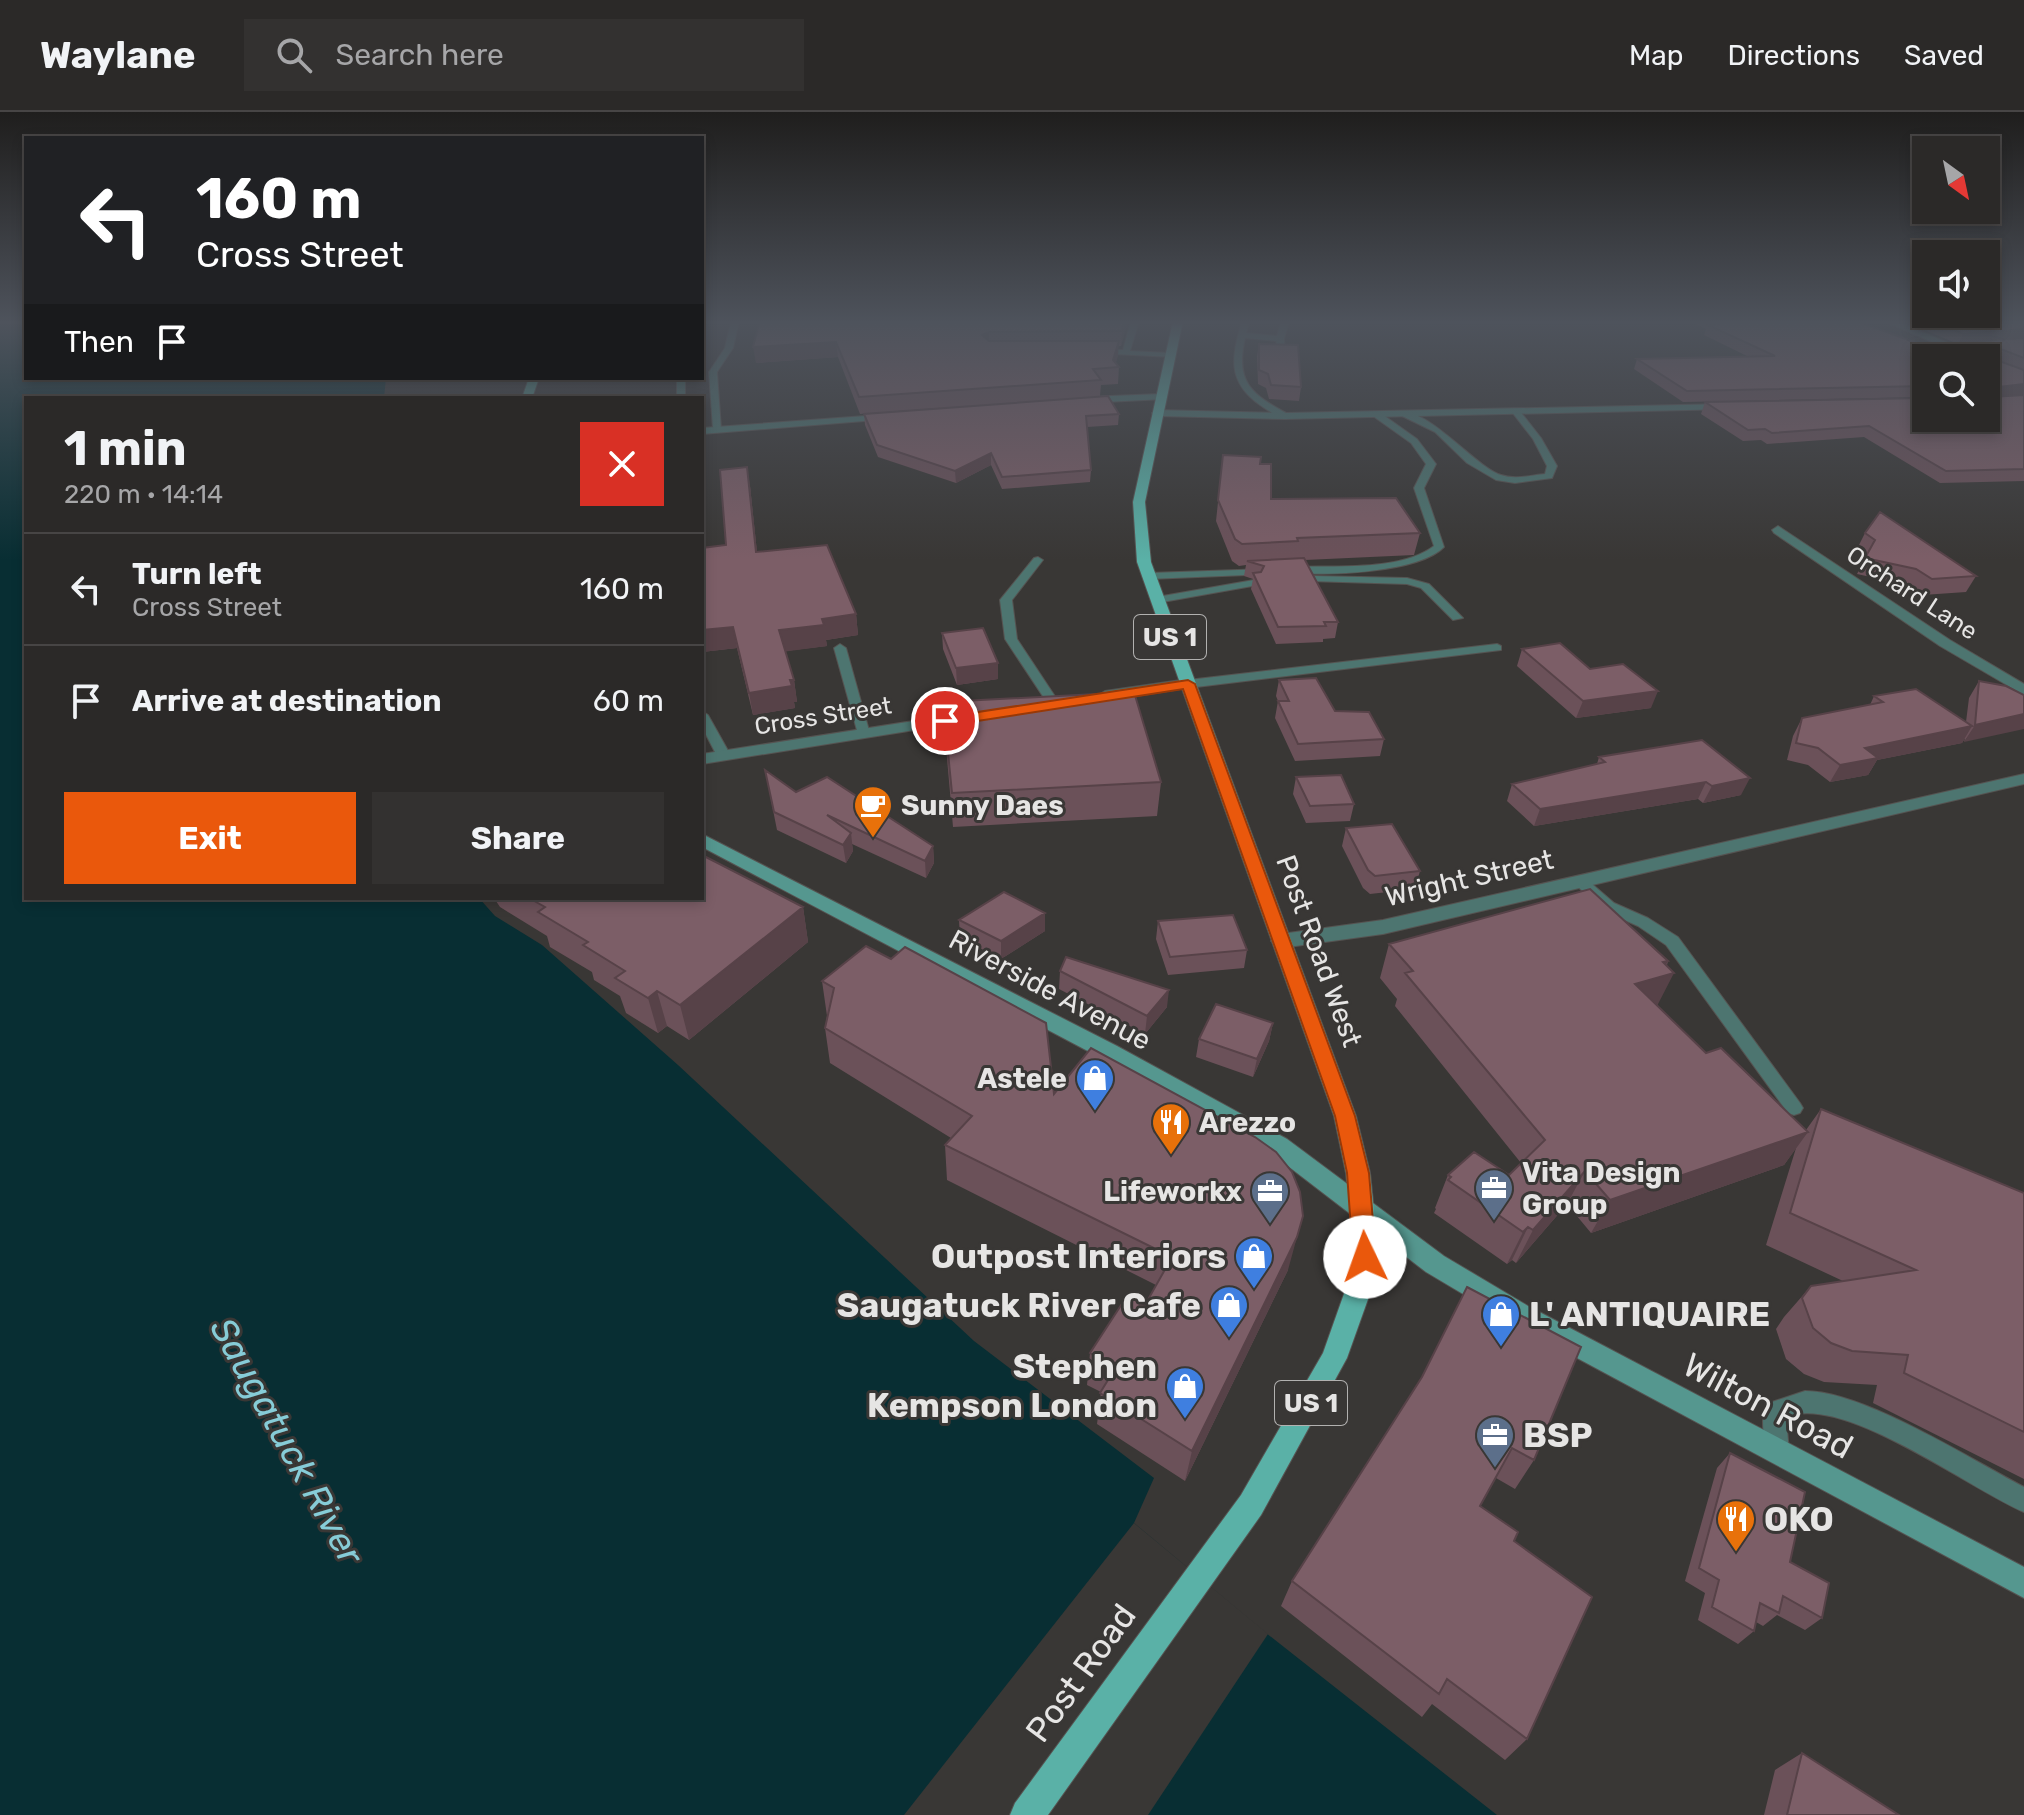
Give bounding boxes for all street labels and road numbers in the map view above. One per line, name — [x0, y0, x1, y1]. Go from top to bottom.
street label: Orchard Lane — [1841, 540, 1983, 646]
road number: US 1 — [1134, 615, 1206, 659]
street label: Cross Street — [752, 691, 894, 741]
street label: Wright Street — [1382, 843, 1556, 913]
street label: Post Road West — [1269, 851, 1369, 1051]
street label: Riverside Avenue — [943, 923, 1157, 1057]
street label: Wilton Road — [1676, 1344, 1860, 1468]
road number: US 1 — [1275, 1381, 1347, 1425]
street label: Post Road — [1017, 1596, 1145, 1750]

